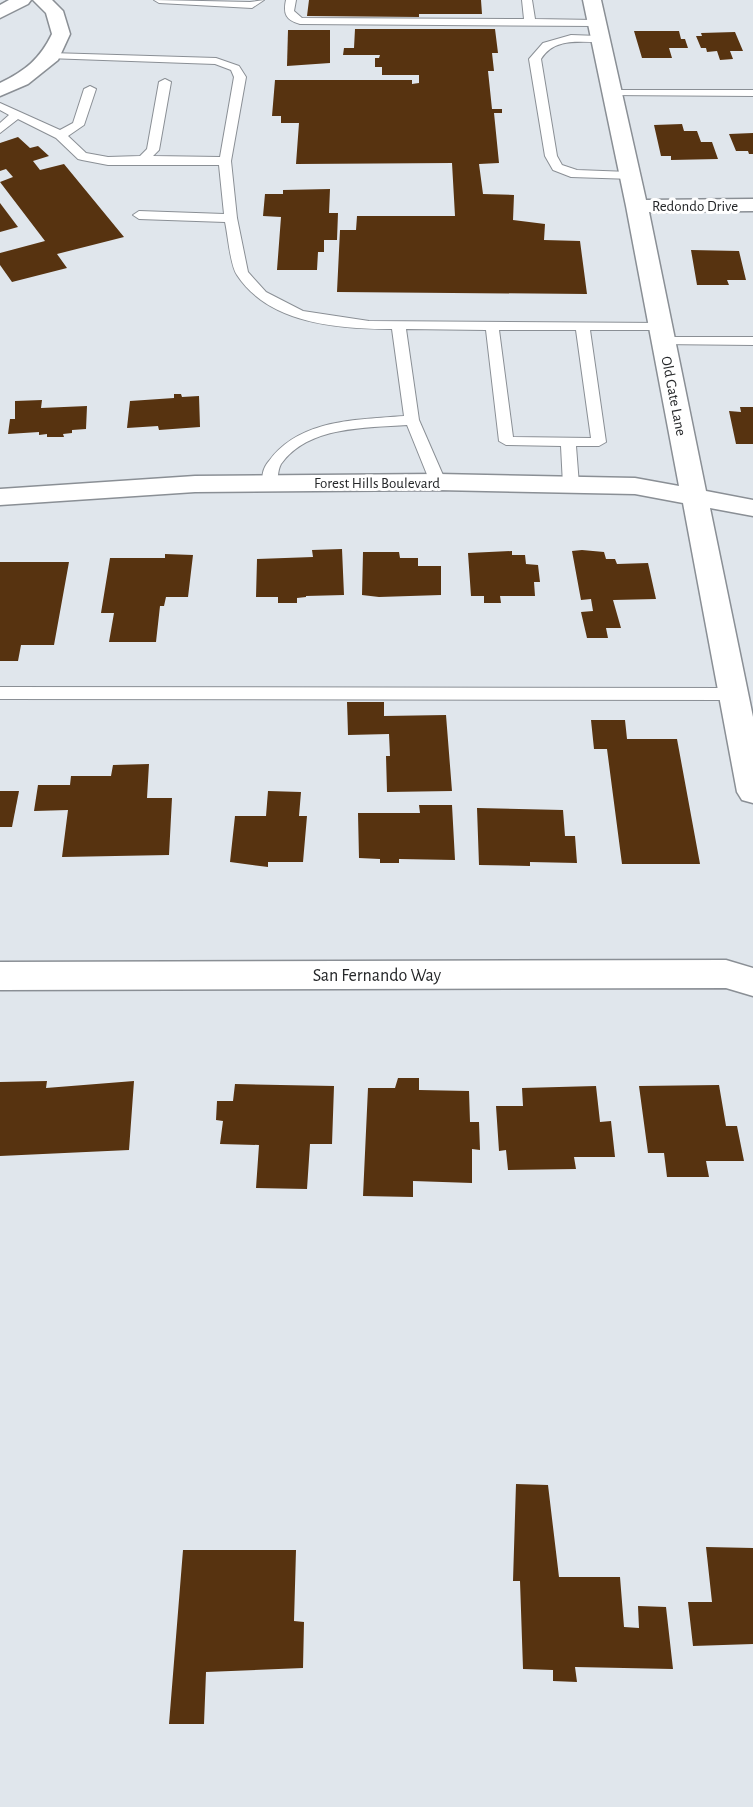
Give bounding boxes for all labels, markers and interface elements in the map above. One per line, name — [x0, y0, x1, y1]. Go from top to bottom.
street label: Redondo Drive — [652, 199, 738, 214]
street label: Old Gate Lane — [658, 355, 689, 437]
street label: Forest Hills Boulevard — [314, 476, 440, 491]
street label: San Fernando Way — [313, 967, 442, 985]

